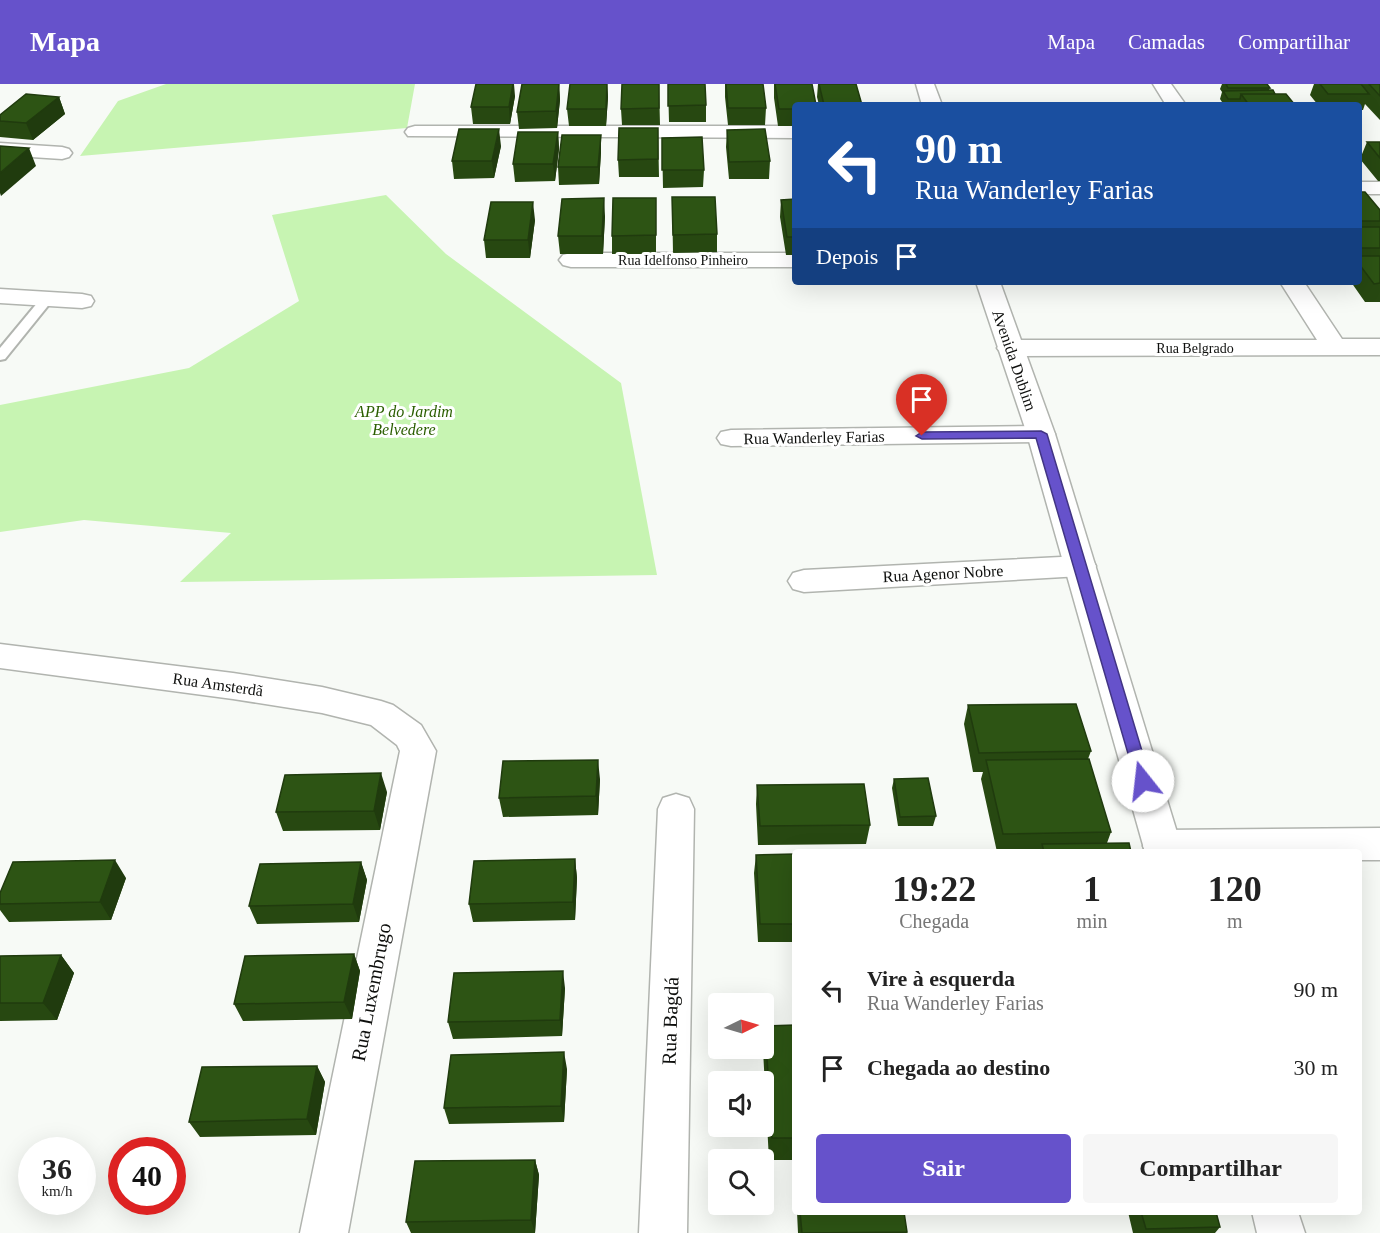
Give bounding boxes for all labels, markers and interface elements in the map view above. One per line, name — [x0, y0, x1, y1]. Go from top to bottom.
text: Mapa — [30, 26, 100, 57]
text: Mapa — [1047, 30, 1095, 54]
text: Camadas — [1128, 30, 1205, 54]
text: Compartilhar — [1238, 30, 1350, 54]
icon: left — [816, 126, 894, 204]
text: 90 m — [915, 126, 1003, 172]
text: Rua Wanderley Farias — [915, 175, 1154, 205]
icon: arrive — [890, 240, 923, 273]
text: Depois — [816, 244, 878, 269]
street label: Rua Idelfonso Pinheiro — [618, 253, 748, 268]
street label: Avenida Dublim — [989, 307, 1040, 414]
street label: Rua Belgrado — [1156, 341, 1234, 356]
pin — [896, 374, 947, 436]
icon: arrive — [905, 383, 938, 416]
park label: APP do Jardim Belvedere — [354, 403, 453, 438]
street label: Rua Wanderley Farias — [743, 428, 885, 448]
street label: Rua Agenor Nobre — [882, 562, 1004, 586]
street label: Rua Amsterdã — [172, 670, 264, 699]
position arrow — [1111, 749, 1175, 813]
text: 19:22 — [892, 869, 976, 909]
text: 1 — [1083, 869, 1101, 909]
text: 120 — [1208, 869, 1262, 909]
text: Chegada — [899, 910, 969, 932]
text: min — [1076, 910, 1108, 932]
text: m — [1227, 910, 1243, 932]
street label: Rua Luxembrugo — [347, 921, 396, 1063]
text: Vire à esquerda — [867, 966, 1015, 991]
icon: left — [816, 974, 849, 1007]
street label: Rua Bagdá — [657, 976, 684, 1066]
text: 90 m — [1293, 977, 1338, 1002]
text: Rua Wanderley Farias — [867, 992, 1044, 1014]
north arrow — [708, 993, 774, 1059]
map controls — [708, 993, 774, 1215]
icon: arrive — [816, 1052, 849, 1085]
text: Chegada ao destino — [867, 1055, 1050, 1080]
text: 30 m — [1293, 1055, 1338, 1080]
button: sound — [708, 1071, 774, 1137]
button: Sair — [816, 1134, 1071, 1203]
button: Compartilhar — [1083, 1134, 1338, 1203]
speed limit sign: 40 — [108, 1137, 186, 1215]
button: search — [708, 1149, 774, 1215]
text: 36 — [42, 1152, 72, 1185]
text: km/h — [42, 1183, 72, 1199]

